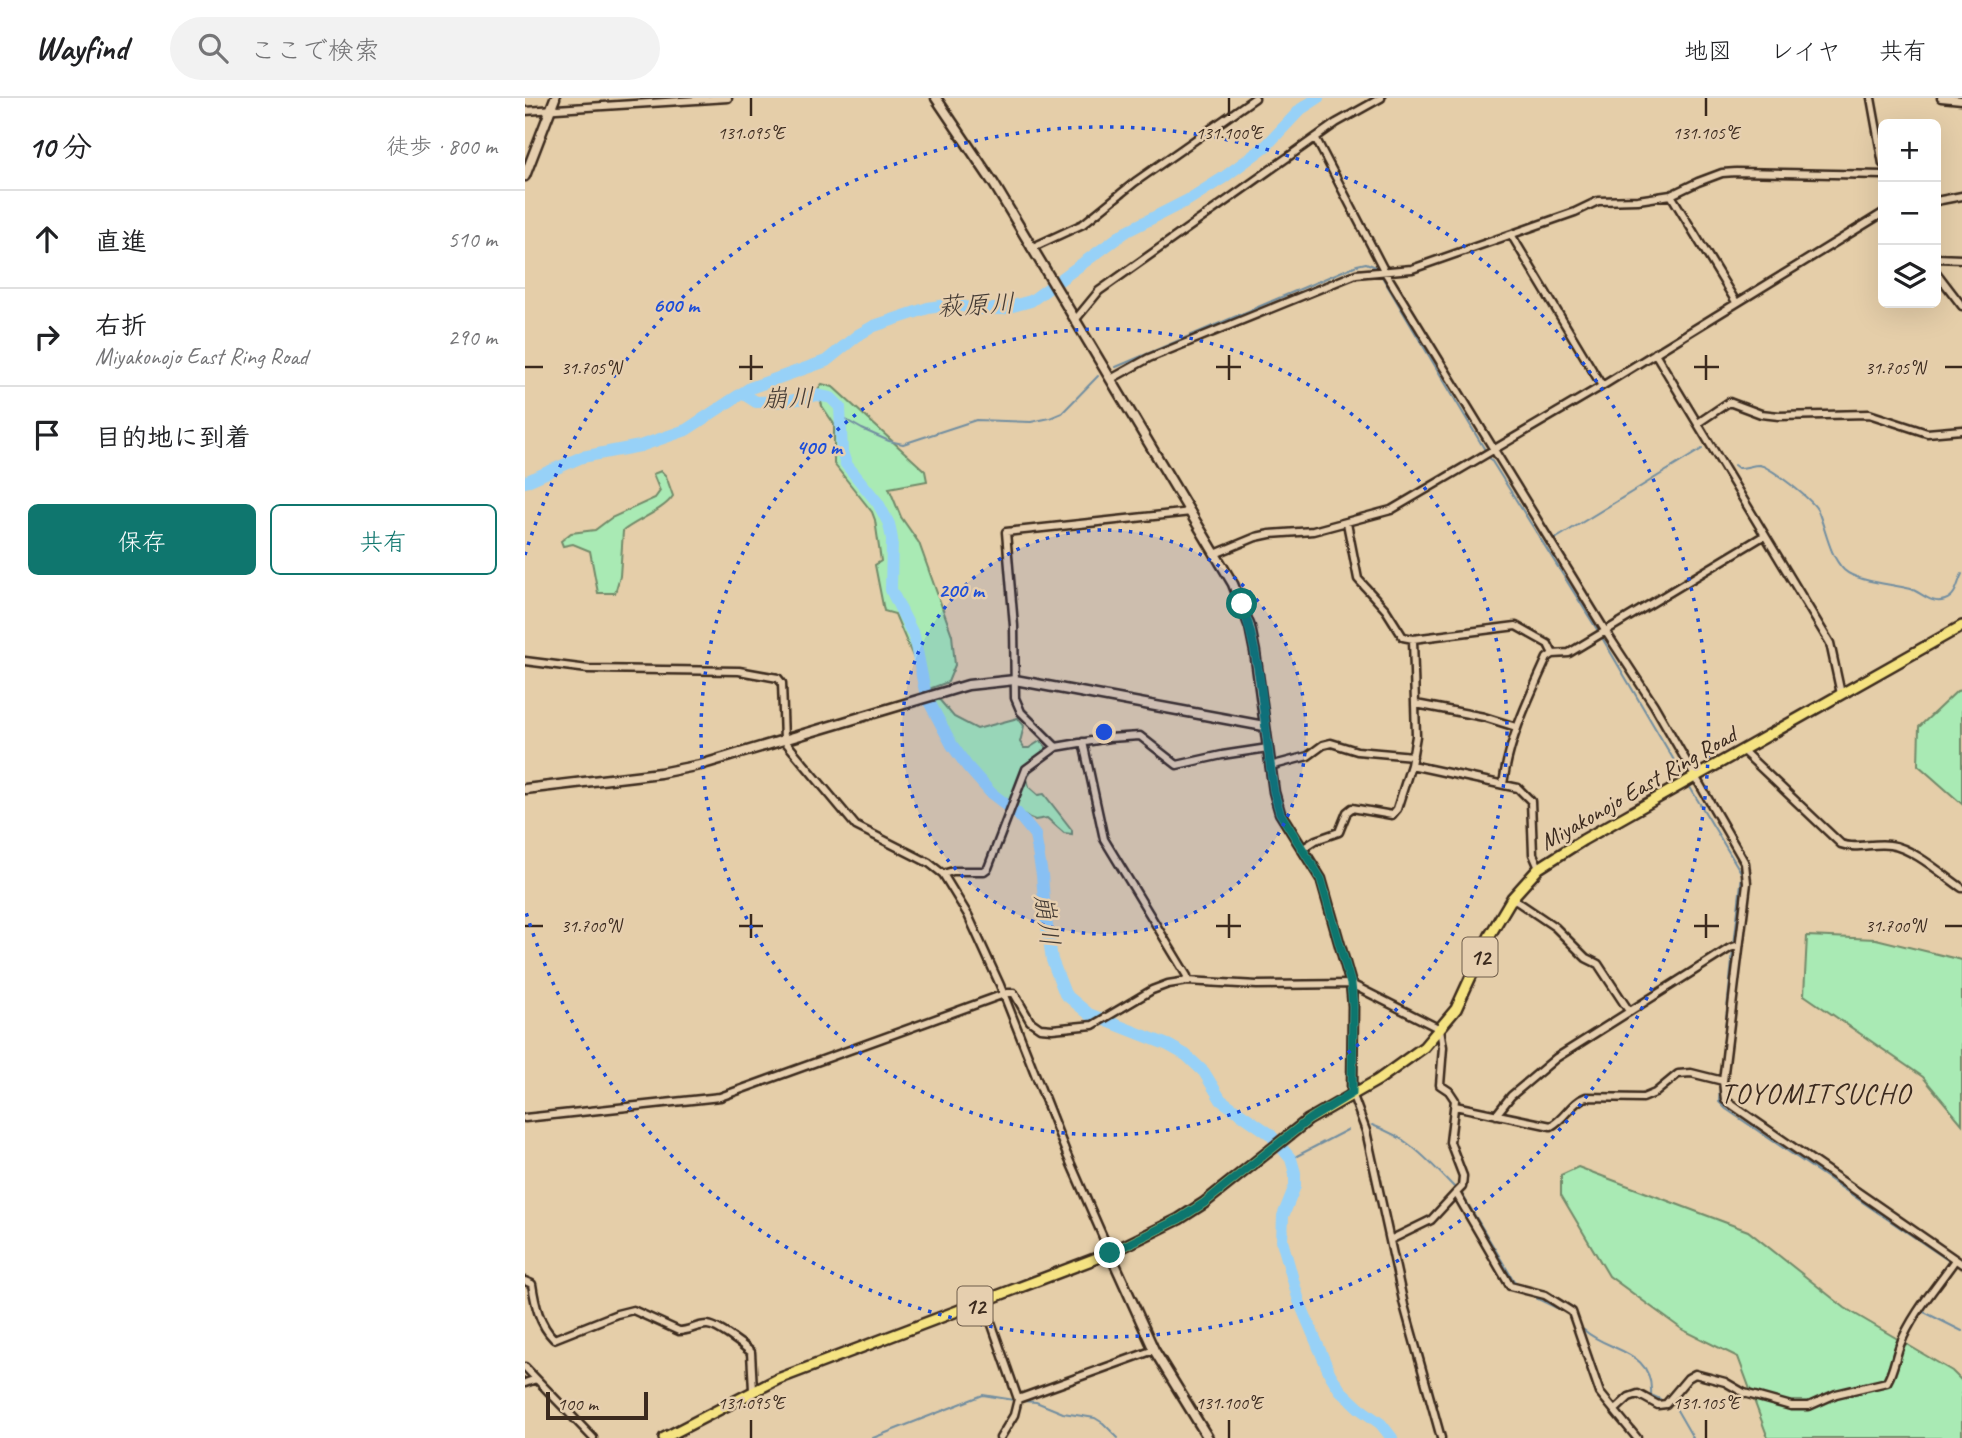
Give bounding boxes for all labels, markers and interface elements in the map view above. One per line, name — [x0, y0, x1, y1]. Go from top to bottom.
search box — [170, 17, 660, 80]
text: Wayfind — [35, 27, 128, 69]
icon: search — [194, 29, 232, 67]
text: ここで検索 — [250, 34, 380, 67]
text: 地図 — [1684, 36, 1732, 66]
text: レイヤ — [1770, 36, 1841, 66]
text: 共有 — [1879, 36, 1927, 66]
map controls — [1878, 119, 1941, 308]
button: + — [1878, 119, 1941, 182]
text: 131.095°E — [718, 122, 787, 144]
text: 131.100°E — [1196, 122, 1265, 144]
text: 131.105°E — [1673, 122, 1742, 144]
text: 10 分 — [28, 128, 92, 166]
text: 徒歩 · 800 m — [386, 132, 497, 161]
button: − — [1878, 182, 1941, 245]
icon: ahead — [28, 220, 66, 258]
text: 直進 — [95, 225, 147, 258]
text: 510 m — [448, 225, 497, 254]
button: layers — [1878, 245, 1941, 308]
water label: 萩原川 — [936, 286, 1016, 324]
text: 600 m — [653, 292, 701, 318]
text: 右折 — [95, 309, 147, 342]
icon: right — [28, 318, 66, 356]
text: 290 m — [448, 323, 497, 352]
text: Miyakonojo East Ring Road — [95, 342, 308, 371]
text: 31.705°N — [561, 357, 624, 379]
text: 31.705°N — [1865, 357, 1928, 379]
water label: 崩川 — [762, 381, 814, 415]
icon: arrive — [28, 416, 66, 454]
text: 目的地に到着 — [95, 421, 251, 454]
text: 400 m — [796, 434, 844, 460]
button: 保存 — [28, 504, 256, 575]
button: 共有 — [270, 504, 497, 575]
text: 200 m — [938, 577, 986, 603]
route start — [1226, 588, 1257, 619]
street label: Miyakonojo East Ring Road — [1534, 718, 1745, 857]
centre of rings — [1092, 720, 1116, 744]
water label: 崩川 — [1027, 892, 1067, 948]
text: 31.700°N — [561, 915, 624, 937]
text: 31.700°N — [1865, 915, 1928, 937]
road number: 12 — [1462, 937, 1497, 976]
district label: TOYOMITSUCHO — [1720, 1076, 1913, 1111]
route end — [1094, 1237, 1125, 1268]
road number: 12 — [958, 1287, 993, 1326]
scale bar — [546, 1389, 647, 1421]
text: 100 m — [557, 1392, 598, 1416]
text: 131.095°E — [718, 1392, 787, 1414]
text: 131.100°E — [1196, 1392, 1265, 1414]
text: 131.105°E — [1673, 1392, 1742, 1414]

